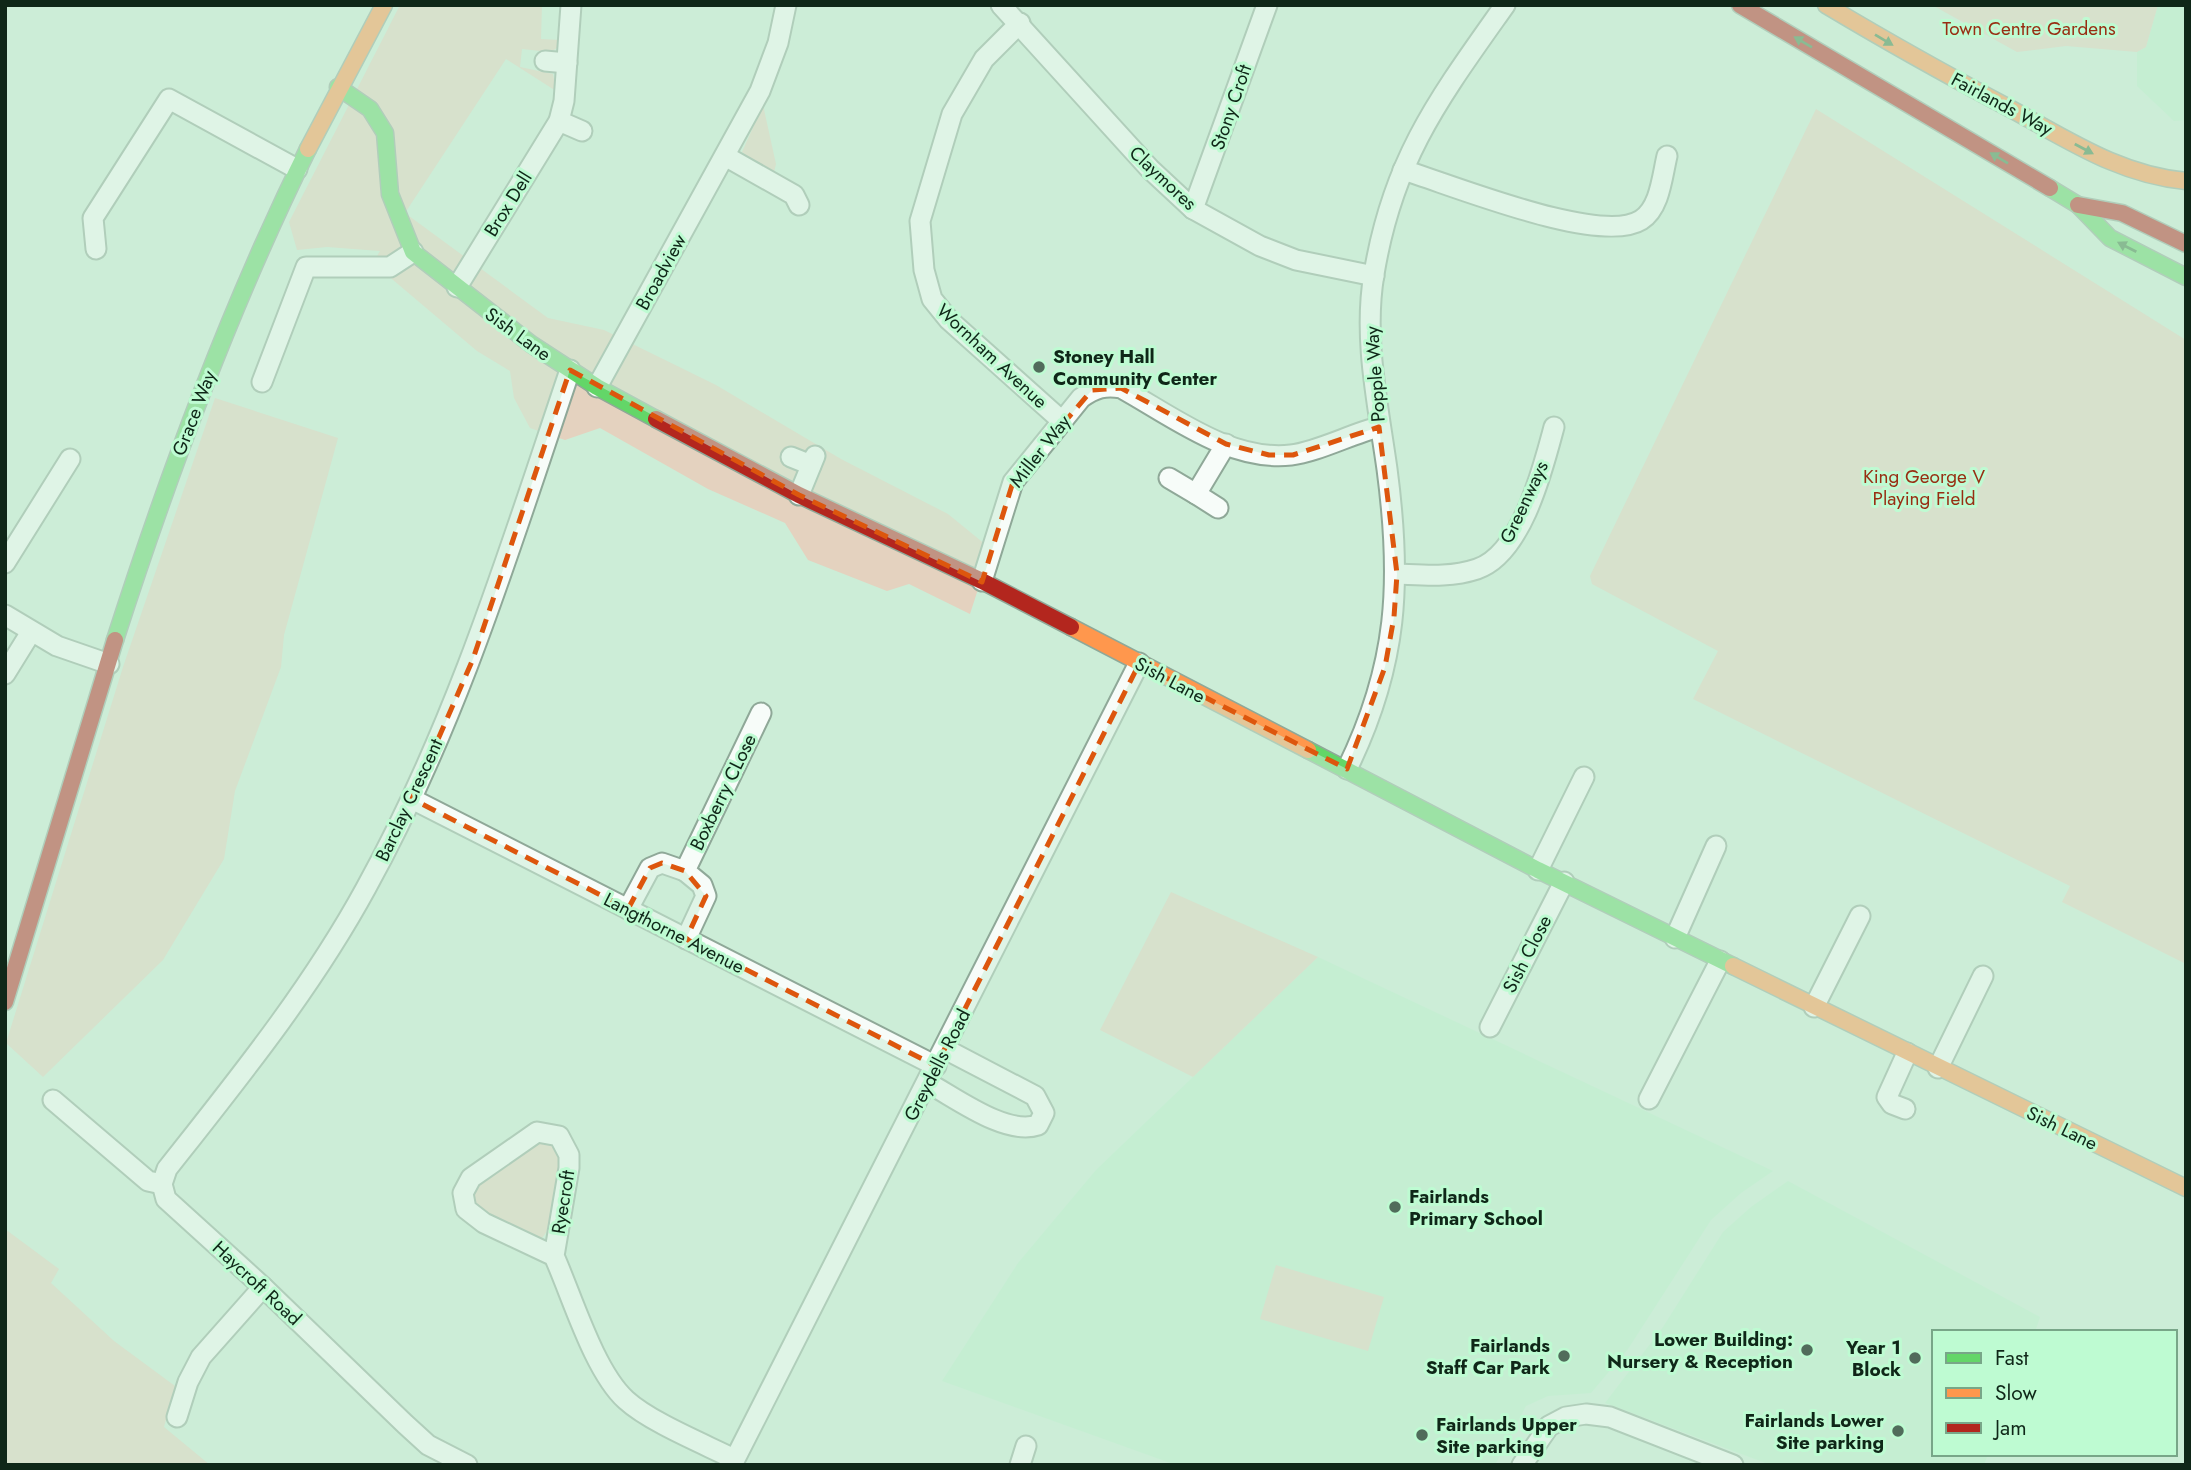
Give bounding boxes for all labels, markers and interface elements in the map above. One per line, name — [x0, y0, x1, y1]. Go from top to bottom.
park label: Town Centre Gardens — [1942, 15, 2116, 42]
one-way arrow — [1875, 34, 1894, 47]
one-way arrow — [1793, 36, 1812, 48]
street label: Stony Croft — [1204, 60, 1258, 153]
street label: Fairlands Way — [1946, 66, 2058, 142]
street label: Claymores — [1123, 140, 1203, 217]
one-way arrow — [2075, 143, 2094, 155]
one-way arrow — [1989, 152, 2008, 164]
street label: Brox Dell — [477, 166, 539, 242]
street label: Broadview — [629, 229, 693, 315]
one-way arrow — [2117, 242, 2137, 254]
street label: Wornham Avenue — [931, 297, 1054, 415]
street label: Sish Lane — [479, 301, 557, 367]
street label: Popple Way — [1358, 325, 1392, 423]
place label: Stoney Hall Community Center — [1053, 343, 1217, 392]
marker: Stoney Hall Community Center — [1031, 359, 1047, 375]
street label: Grace Way — [165, 366, 223, 460]
street label: Miller Way — [1003, 409, 1077, 493]
street label: Greenways — [1493, 456, 1555, 548]
park label: King George V Playing Field — [1863, 463, 1986, 512]
street label: Sish Lane — [1130, 650, 1210, 710]
street label: Boxberry CLose — [683, 729, 763, 855]
street label: Barclay Crescent — [369, 734, 449, 866]
street label: Langthorne Avenue — [599, 886, 749, 980]
street label: Sish Close — [1496, 910, 1558, 998]
street label: Greydells Road — [897, 1004, 977, 1126]
street label: Sish Lane — [2022, 1099, 2102, 1157]
street label: Ryecroft — [545, 1168, 581, 1236]
place label: Fairlands Primary School — [1409, 1183, 1543, 1232]
marker: Fairlands Primary School — [1387, 1199, 1403, 1215]
street label: Haycroft Road — [206, 1235, 308, 1331]
place label: Lower Building: Nursery & Reception — [1607, 1326, 1793, 1375]
legend — [1932, 1330, 2177, 1456]
place label: Fairlands Staff Car Park — [1426, 1332, 1550, 1381]
place label: Year 1 Block — [1845, 1334, 1901, 1383]
marker: Lower Building: Nursery & Reception — [1799, 1342, 1815, 1358]
text: Fast — [1995, 1343, 2028, 1373]
marker: Fairlands Staff Car Park — [1556, 1348, 1572, 1364]
marker: Year 1 Block — [1907, 1350, 1923, 1366]
text: Slow — [1995, 1378, 2037, 1408]
place label: Fairlands Lower Site parking — [1745, 1407, 1884, 1456]
place label: Fairlands Upper Site parking — [1436, 1411, 1577, 1460]
text: Jam — [1992, 1413, 2027, 1443]
marker: Fairlands Lower Site parking — [1890, 1423, 1906, 1439]
marker: Fairlands Upper Site parking — [1414, 1427, 1430, 1443]

